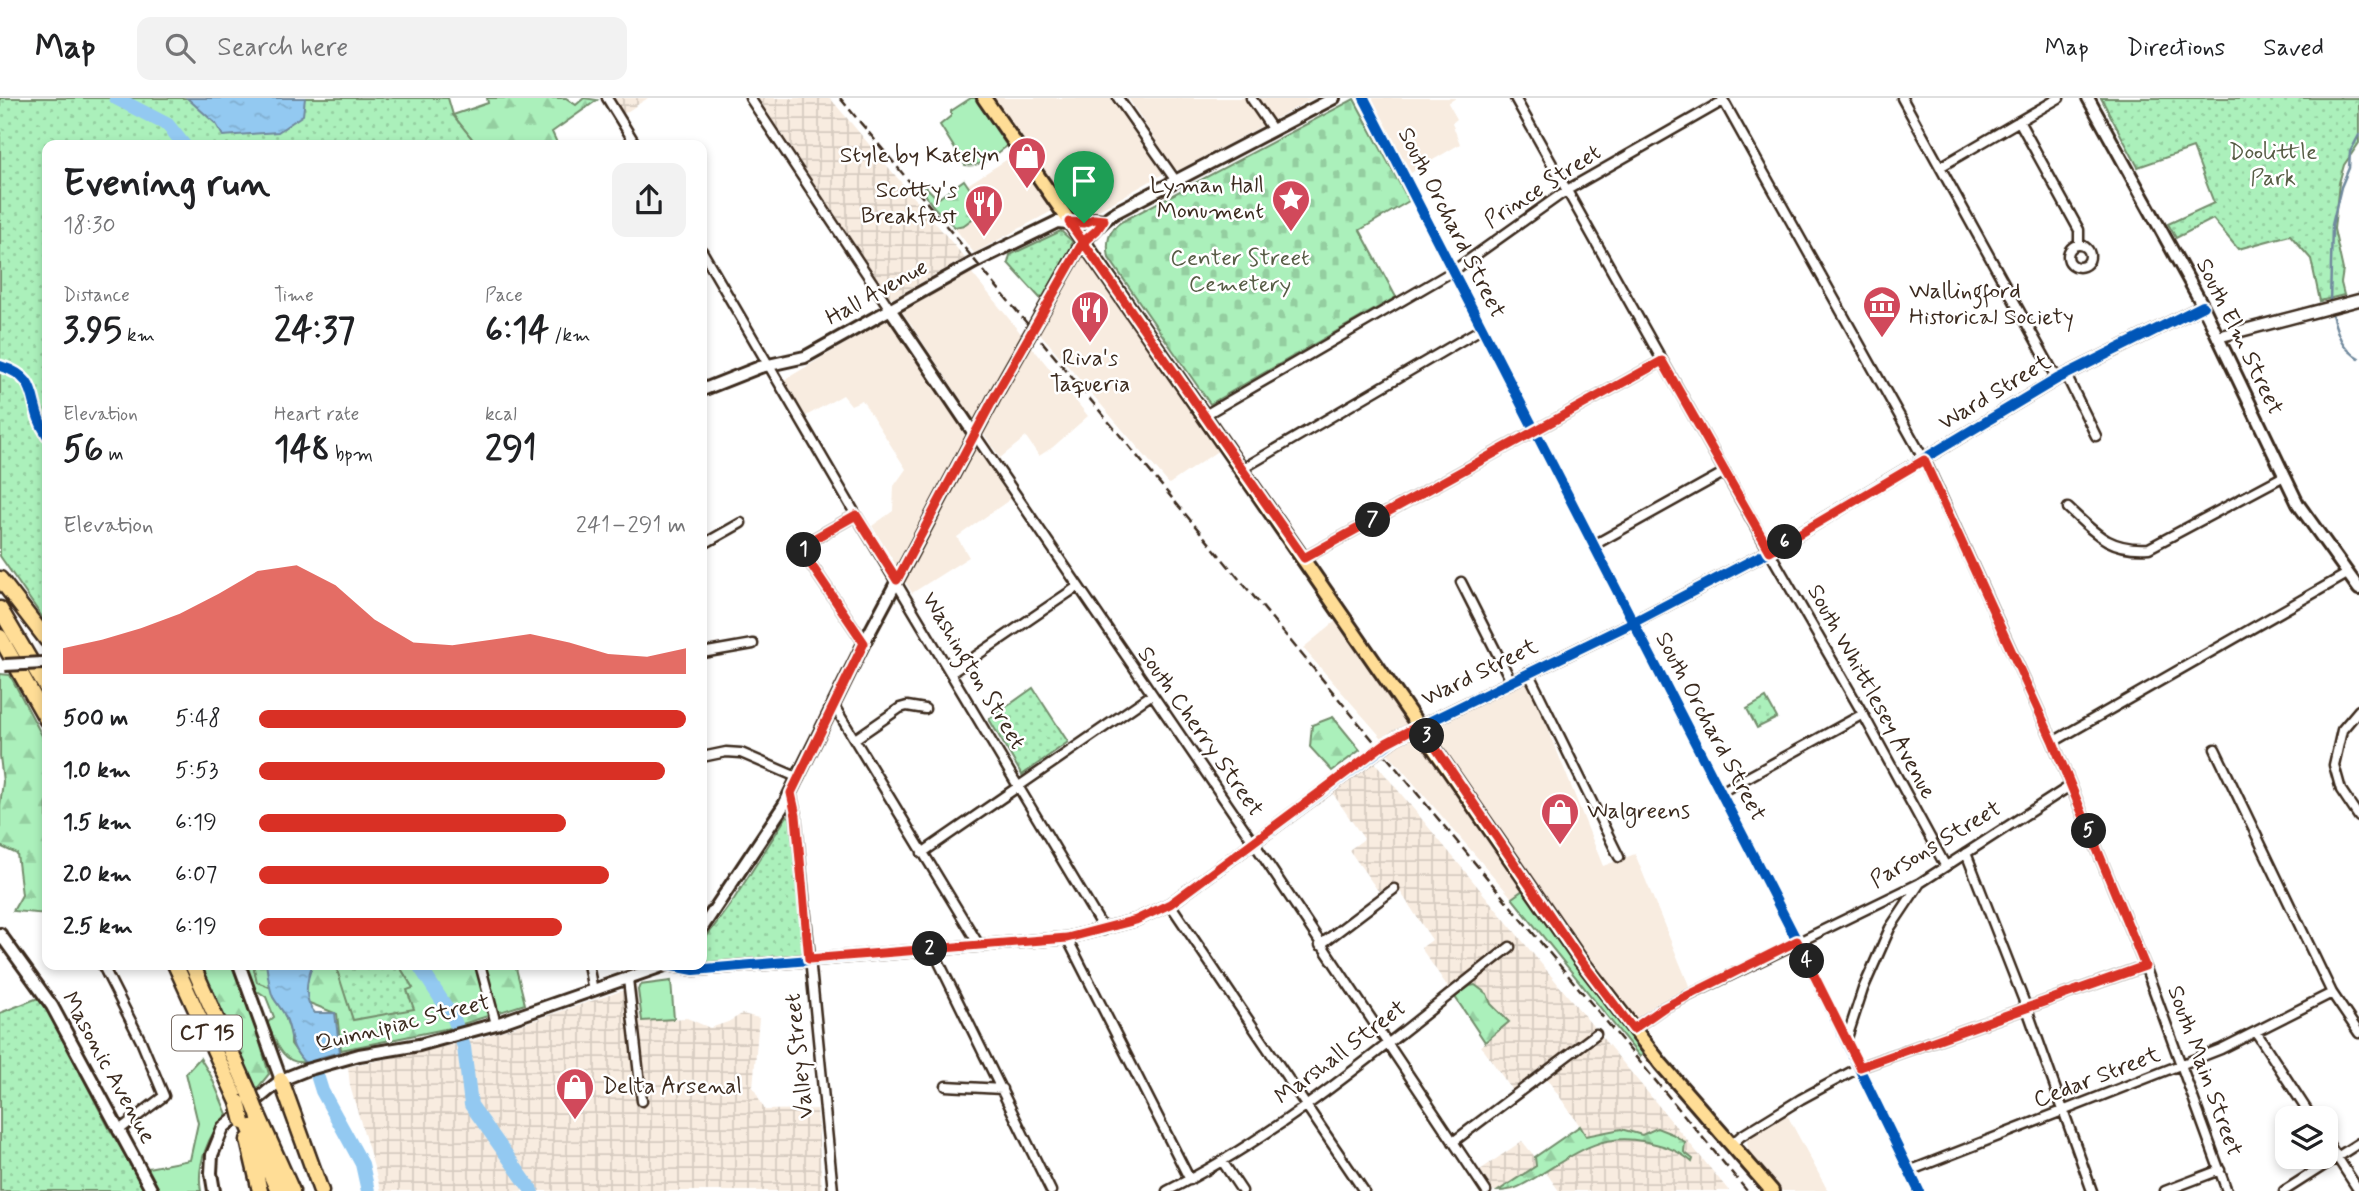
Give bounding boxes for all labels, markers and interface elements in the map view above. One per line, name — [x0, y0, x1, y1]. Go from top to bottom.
search box — [137, 17, 627, 80]
text: Map — [35, 26, 95, 70]
icon: search — [161, 29, 199, 67]
text: Search here — [217, 31, 348, 65]
text: Map — [2045, 33, 2089, 64]
text: Directions — [2127, 33, 2225, 64]
text: Saved — [2263, 33, 2324, 64]
street label: South Orchard Street — [1390, 123, 1512, 324]
shop icon: Style by Katelyn — [1006, 135, 1048, 190]
street label: Prince Street — [1479, 138, 1607, 236]
park label: Doolittle Park — [2229, 138, 2317, 194]
place label: Style by Katelyn — [840, 141, 1000, 171]
pin — [1054, 151, 1114, 223]
text: Evening run — [63, 160, 270, 209]
icon: arrive — [1065, 162, 1103, 200]
button: share — [612, 163, 686, 237]
place label: Lyman Hall Monument — [1150, 171, 1264, 227]
place label: Scotty's Breakfast — [861, 176, 957, 232]
place icon: Lyman Hall Monument — [1270, 178, 1312, 233]
restaurant icon: Scotty's Breakfast — [963, 183, 1005, 238]
text: 18:30 — [63, 211, 116, 241]
park label: Center Street Cemetery — [1170, 244, 1310, 300]
street label: Hall Avenue — [821, 253, 933, 333]
street label: South Elm Street — [2188, 254, 2290, 420]
place label: Wallingford Historical Society — [1909, 277, 2074, 333]
text: Distance — [63, 283, 130, 308]
text: Time — [274, 283, 314, 308]
text: Pace — [485, 283, 523, 308]
museum icon: Wallingford Historical Society — [1861, 284, 1903, 339]
restaurant icon: Riva's Taqueria — [1069, 289, 1111, 344]
text: 3.95 — [63, 308, 122, 354]
text: 24:37 — [274, 308, 355, 354]
text: 6:14 — [485, 308, 549, 354]
text: km — [122, 323, 155, 348]
text: /km — [549, 323, 590, 348]
place label: Riva's Taqueria — [1050, 344, 1130, 400]
street label: Ward Street — [1933, 348, 2057, 438]
text: Elevation — [63, 402, 138, 427]
text: Heart rate — [274, 402, 359, 427]
text: kcal — [485, 402, 517, 427]
text: 56 — [63, 427, 103, 473]
text: 148 — [274, 427, 330, 473]
text: 291 — [485, 427, 537, 473]
text: m — [103, 442, 124, 467]
text: bpm — [330, 442, 373, 467]
pin: 7 — [1356, 502, 1390, 538]
text: 7 — [1367, 507, 1378, 532]
text: Elevation — [63, 511, 154, 541]
text: 241–291 m — [576, 511, 686, 541]
pin: 6 — [1768, 524, 1802, 560]
text: 6 — [1780, 529, 1789, 554]
pin: 1 — [786, 532, 822, 568]
text: 1 — [799, 537, 808, 562]
street label: South Whittlesey Avenue — [1799, 579, 1943, 805]
street label: Washington Street — [912, 587, 1032, 756]
street label: South Orchard Street — [1647, 627, 1773, 827]
street label: Ward Street — [1417, 632, 1544, 714]
street label: South Cherry Street — [1130, 641, 1270, 823]
text: 500 m — [63, 704, 128, 734]
text: 5:48 — [175, 704, 221, 734]
pin: 3 — [1410, 718, 1444, 754]
text: 3 — [1422, 723, 1431, 748]
text: 1.0 km — [63, 756, 131, 786]
text: 5:53 — [175, 756, 218, 786]
shop icon: Walgreens — [1539, 791, 1581, 846]
street label: Parsons Street — [1865, 794, 2007, 896]
place label: Walgreens — [1587, 797, 1690, 829]
text: 1.5 km — [63, 808, 132, 838]
text: 6:19 — [175, 808, 217, 838]
pin: 5 — [2072, 814, 2106, 848]
text: 5 — [2083, 818, 2094, 843]
text: 2.0 km — [63, 860, 132, 890]
text: 6:07 — [175, 860, 217, 890]
text: 2.5 km — [63, 912, 133, 942]
text: 6:19 — [175, 912, 217, 942]
pin: 2 — [912, 932, 948, 966]
text: 2 — [925, 936, 934, 961]
pin: 4 — [1790, 944, 1825, 978]
text: 4 — [1801, 948, 1812, 973]
street label: South Main Street — [2159, 981, 2249, 1161]
street label: Masonic Avenue — [54, 987, 162, 1149]
street label: Quinnipiac Street — [313, 988, 493, 1060]
street label: Valley Street — [779, 992, 821, 1120]
street label: Marshall Street — [1269, 994, 1413, 1112]
road number: CT 15 — [172, 1016, 242, 1051]
street label: Cedar Street — [2029, 1040, 2165, 1116]
shop icon: Delta Arsenal — [554, 1066, 596, 1121]
place label: Delta Arsenal — [602, 1072, 742, 1102]
map controls — [2275, 1106, 2338, 1169]
button: layers — [2275, 1106, 2338, 1169]

